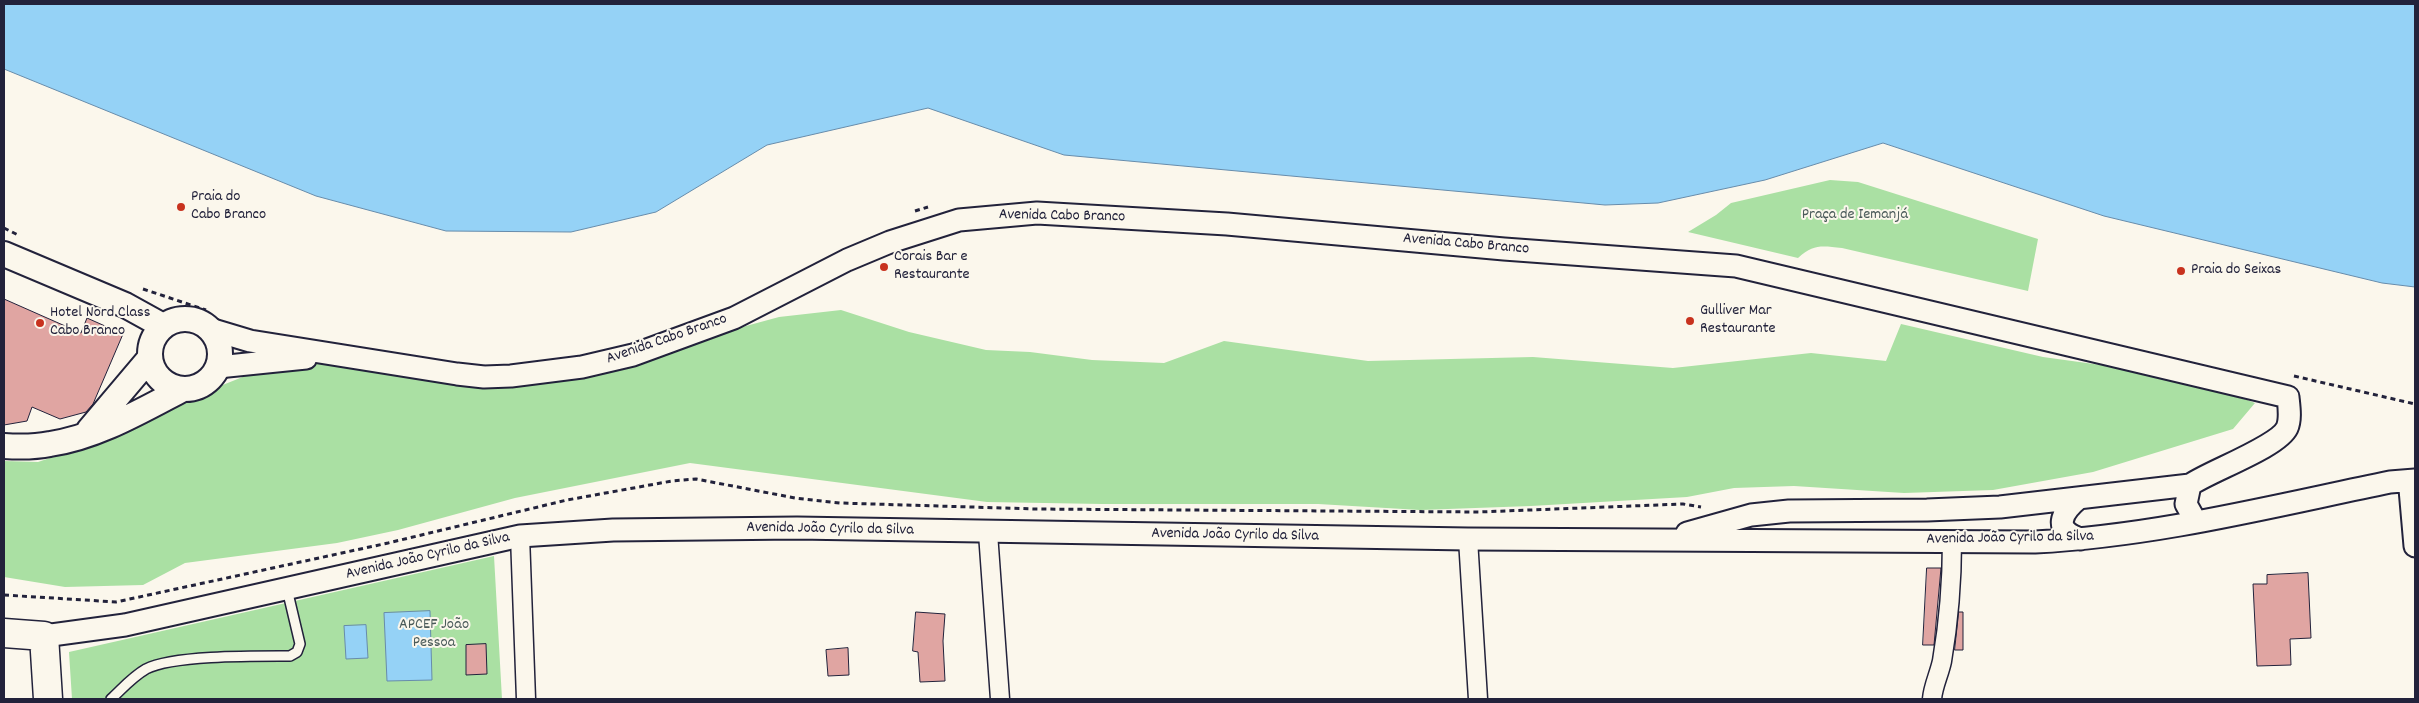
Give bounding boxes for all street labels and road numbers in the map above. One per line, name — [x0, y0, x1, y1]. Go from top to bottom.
street label: Avenida Cabo Branco — [999, 206, 1125, 228]
street label: Avenida Cabo Branco — [1402, 230, 1530, 260]
street label: Avenida Cabo Branco — [604, 310, 730, 370]
street label: Avenida João Cyrilo da Silva — [746, 519, 914, 541]
street label: Avenida João Cyrilo da Silva — [1151, 525, 1319, 547]
street label: Avenida João Cyrilo da Silva — [1926, 528, 2094, 550]
street label: Avenida João Cyrilo da Silva — [344, 529, 512, 585]

